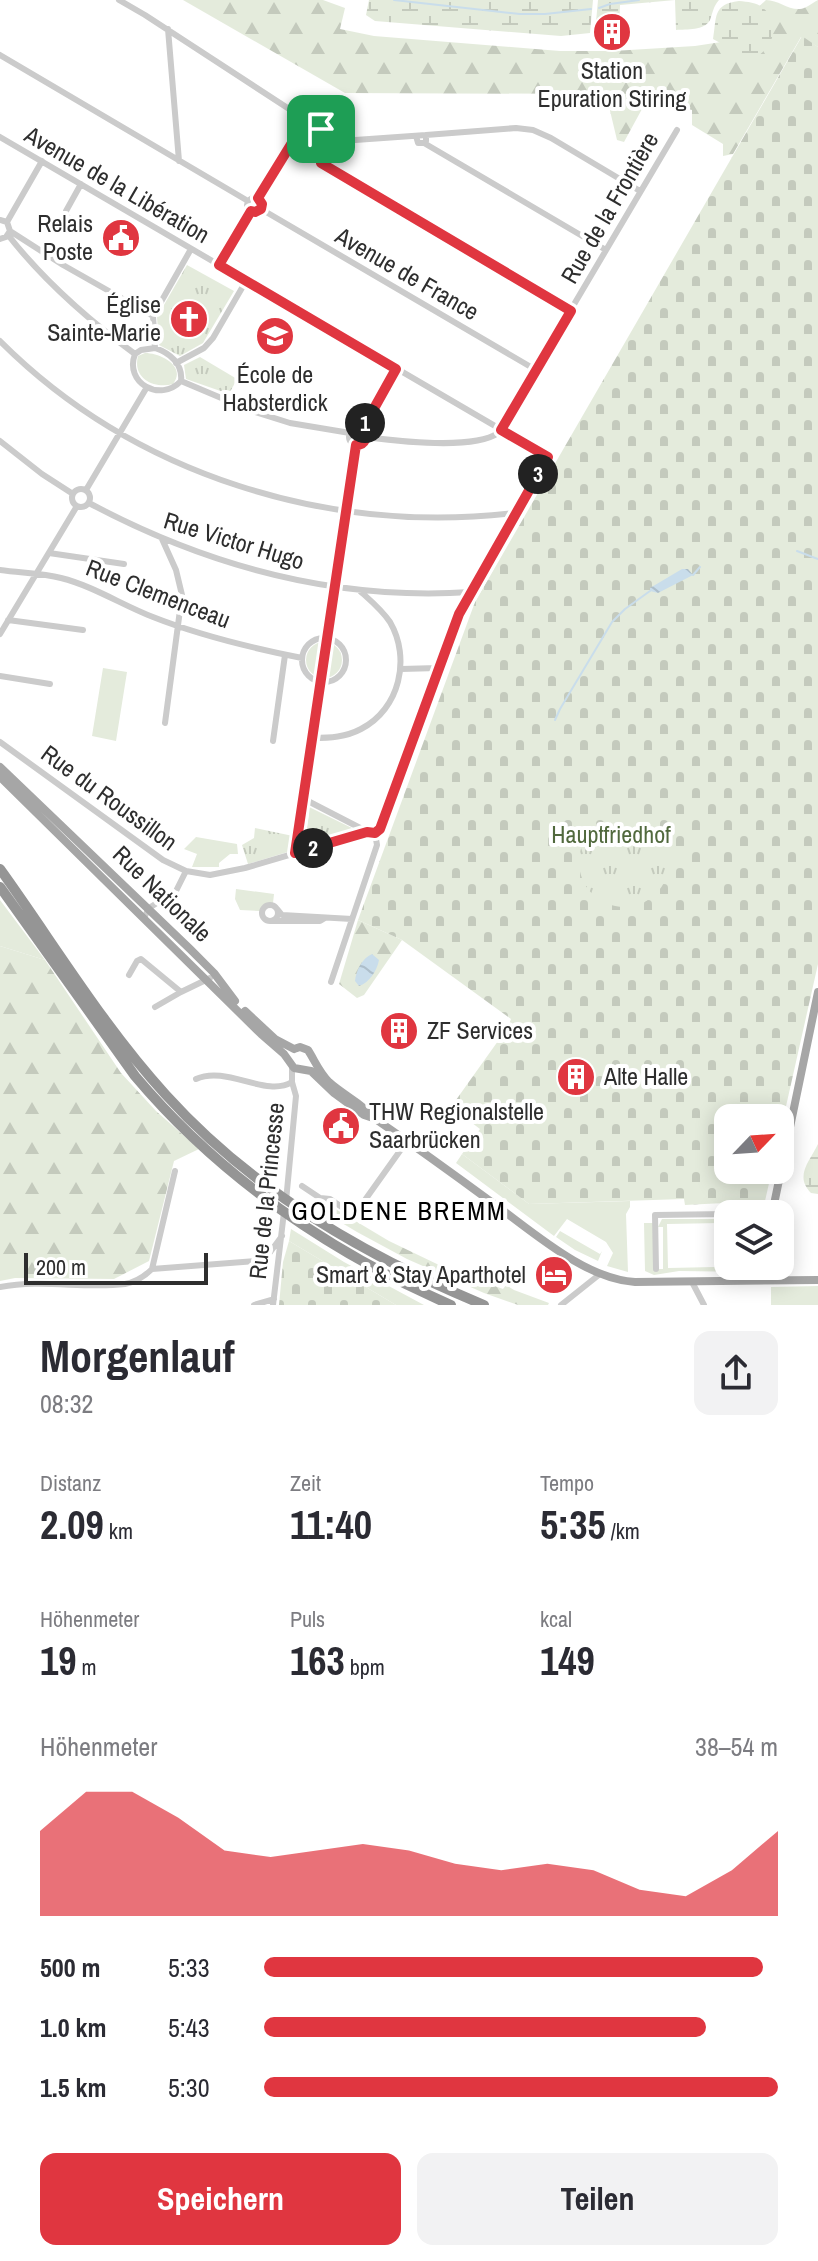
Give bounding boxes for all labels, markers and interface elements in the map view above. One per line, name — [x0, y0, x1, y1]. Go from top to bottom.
building icon: Station Epuration Stiring — [591, 11, 633, 53]
place label: Station Epuration Stiring — [538, 54, 686, 114]
pin — [287, 95, 355, 163]
icon: arrive — [299, 107, 343, 151]
street label: Avenue de la Libération — [18, 118, 216, 250]
street label: Rue de la Frontière — [553, 126, 665, 289]
place label: Relais Poste — [37, 207, 93, 267]
public building icon: Relais Poste — [100, 217, 142, 259]
street label: Avenue de France — [329, 219, 485, 327]
place label: Église Sainte-Marie — [47, 288, 161, 348]
church icon: Église Sainte-Marie — [168, 298, 210, 340]
school or university icon: École de Habsterdick — [254, 315, 296, 357]
place label: École de Habsterdick — [223, 358, 328, 418]
pin: 1 — [345, 403, 385, 443]
text: 1 — [360, 408, 370, 438]
pin: 3 — [518, 454, 558, 494]
text: 3 — [533, 459, 543, 489]
street label: Rue Victor Hugo — [160, 504, 308, 577]
street label: Rue Clemenceau — [82, 551, 235, 635]
street label: Rue du Roussillon — [35, 737, 184, 857]
park label: Hauptfriedhof — [551, 818, 671, 850]
pin: 2 — [293, 828, 333, 868]
text: 2 — [308, 833, 318, 863]
street label: Rue Nationale — [106, 838, 219, 948]
building icon: ZF Services — [378, 1010, 420, 1052]
place label: ZF Services — [427, 1014, 533, 1046]
building icon: Alte Halle — [555, 1056, 597, 1098]
place label: Alte Halle — [603, 1060, 688, 1092]
place label: THW Regionalstelle Saarbrücken — [369, 1095, 544, 1155]
street label: Rue de la Princesse — [241, 1101, 291, 1281]
north arrow — [714, 1104, 794, 1184]
map controls — [714, 1104, 794, 1280]
public building icon: THW Regionalstelle Saarbrücken — [320, 1105, 362, 1147]
district label: GOLDENE BREMM — [291, 1193, 507, 1228]
button: layers — [714, 1200, 794, 1280]
scale bar — [24, 1249, 208, 1285]
text: 200 m — [36, 1252, 86, 1282]
hotel icon: Smart & Stay Aparthotel — [533, 1254, 575, 1296]
place label: Smart & Stay Aparthotel — [316, 1258, 526, 1290]
text: Morgenlauf — [40, 1326, 234, 1386]
button: share — [694, 1331, 778, 1415]
text: 08:32 — [40, 1386, 93, 1421]
text: Distanz — [40, 1468, 101, 1498]
text: Zeit — [290, 1468, 321, 1498]
text: Tempo — [540, 1468, 594, 1498]
text: 2.09 — [40, 1498, 104, 1551]
text: 11:40 — [290, 1498, 372, 1551]
text: 5:35 — [540, 1498, 606, 1551]
text: km — [104, 1516, 133, 1546]
text: /km — [606, 1516, 640, 1546]
text: Höhenmeter — [40, 1604, 139, 1634]
text: Puls — [290, 1604, 325, 1634]
text: kcal — [540, 1604, 572, 1634]
text: 19 — [40, 1634, 76, 1687]
text: 163 — [290, 1634, 345, 1687]
text: 149 — [540, 1634, 595, 1687]
text: m — [76, 1652, 97, 1682]
text: bpm — [345, 1652, 385, 1682]
text: Höhenmeter — [40, 1729, 157, 1764]
text: 38–54 m — [695, 1729, 778, 1764]
text: 500 m — [40, 1950, 100, 1985]
text: 5:33 — [168, 1950, 210, 1985]
text: 1.0 km — [40, 2010, 106, 2045]
text: 5:43 — [168, 2010, 210, 2045]
text: 1.5 km — [40, 2070, 106, 2105]
text: 5:30 — [168, 2070, 210, 2105]
button: Speichern — [40, 2153, 401, 2245]
button: Teilen — [417, 2153, 778, 2245]

